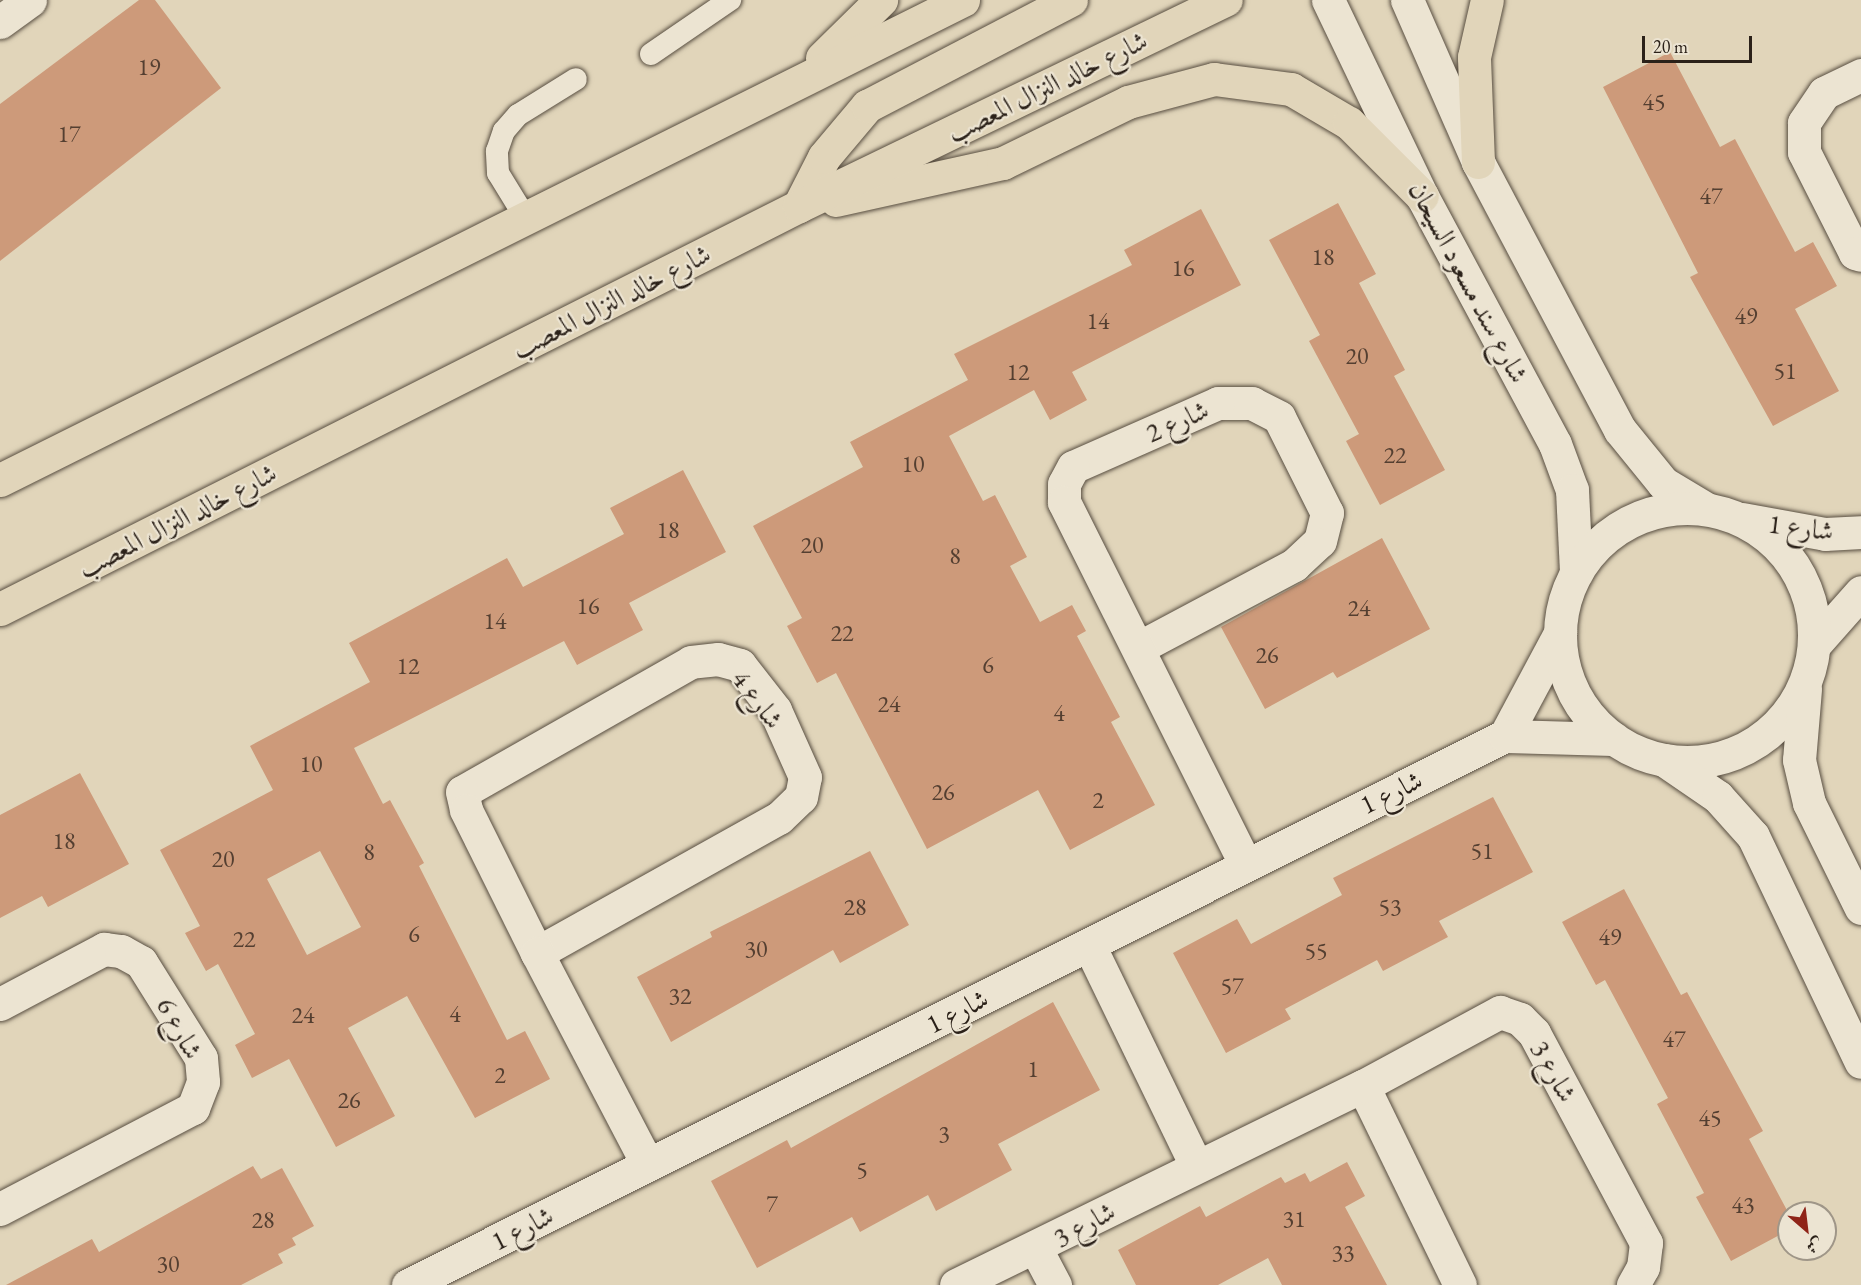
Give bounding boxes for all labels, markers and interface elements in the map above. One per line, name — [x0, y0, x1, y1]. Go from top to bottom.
street label: شارع خالد النزال المعصب — [942, 23, 1152, 149]
scale bar — [1645, 24, 1754, 62]
text: 20 m — [1653, 35, 1688, 58]
house number: 19 — [137, 53, 161, 81]
house number: 45 — [1642, 88, 1666, 116]
house number: 17 — [57, 120, 81, 148]
street label: شارع سند مسعود السيحان — [1402, 176, 1536, 388]
house number: 47 — [1699, 182, 1723, 210]
street label: شارع خالد النزال المعصب — [506, 237, 716, 365]
house number: 18 — [1311, 243, 1335, 271]
house number: 16 — [1171, 254, 1195, 282]
house number: 49 — [1734, 302, 1758, 330]
house number: 14 — [1086, 307, 1110, 335]
house number: 20 — [1345, 342, 1369, 370]
house number: 51 — [1773, 357, 1797, 385]
house number: 12 — [1006, 358, 1030, 386]
street label: شارع 2 — [1141, 393, 1213, 449]
house number: 22 — [1383, 441, 1407, 469]
house number: 10 — [901, 450, 925, 478]
street label: شارع خالد النزال المعصب — [72, 456, 282, 584]
street label: شارع 1 — [1767, 507, 1835, 547]
house number: 18 — [656, 516, 680, 544]
house number: 20 — [800, 531, 824, 559]
house number: 8 — [949, 542, 961, 570]
house number: 16 — [576, 592, 600, 620]
house number: 24 — [1347, 594, 1371, 622]
house number: 14 — [483, 607, 507, 635]
house number: 22 — [830, 619, 854, 647]
house number: 26 — [1255, 641, 1279, 669]
house number: 6 — [982, 651, 994, 679]
house number: 12 — [396, 652, 420, 680]
street label: شارع 4 — [725, 663, 791, 735]
house number: 24 — [877, 690, 901, 718]
house number: 4 — [1053, 699, 1065, 727]
house number: 10 — [299, 750, 323, 778]
street label: شارع 1 — [1355, 763, 1427, 821]
house number: 26 — [931, 778, 955, 806]
house number: 2 — [1092, 786, 1104, 814]
house number: 18 — [52, 827, 76, 855]
house number: 51 — [1470, 837, 1494, 865]
house number: 8 — [363, 838, 375, 866]
house number: 20 — [211, 845, 235, 873]
house number: 28 — [843, 893, 867, 921]
house number: 53 — [1378, 893, 1402, 921]
house number: 6 — [408, 920, 420, 948]
house number: 49 — [1598, 923, 1622, 951]
house number: 22 — [232, 925, 256, 953]
house number: 30 — [744, 935, 768, 963]
house number: 55 — [1304, 937, 1328, 965]
house number: 57 — [1220, 972, 1244, 1000]
house number: 32 — [668, 982, 692, 1010]
street label: شارع 1 — [921, 982, 993, 1040]
street label: شارع 6 — [150, 992, 210, 1064]
house number: 4 — [449, 1000, 461, 1028]
house number: 24 — [291, 1001, 315, 1029]
house number: 47 — [1662, 1025, 1686, 1053]
street label: شارع 3 — [1524, 1035, 1584, 1107]
house number: 1 — [1027, 1055, 1039, 1083]
house number: 2 — [494, 1061, 506, 1089]
house number: 26 — [337, 1086, 361, 1114]
house number: 45 — [1698, 1104, 1722, 1132]
house number: 3 — [938, 1120, 950, 1148]
house number: 5 — [856, 1156, 868, 1184]
house number: 7 — [766, 1190, 778, 1218]
house number: 43 — [1731, 1191, 1755, 1219]
street label: شارع 3 — [1048, 1194, 1120, 1254]
street label: شارع 1 — [486, 1199, 558, 1257]
north arrow — [1777, 1201, 1837, 1261]
house number: 31 — [1282, 1205, 1306, 1233]
house number: 28 — [251, 1206, 275, 1234]
text: ش — [1803, 1233, 1827, 1259]
house number: 33 — [1331, 1239, 1355, 1267]
house number: 30 — [156, 1250, 180, 1278]

